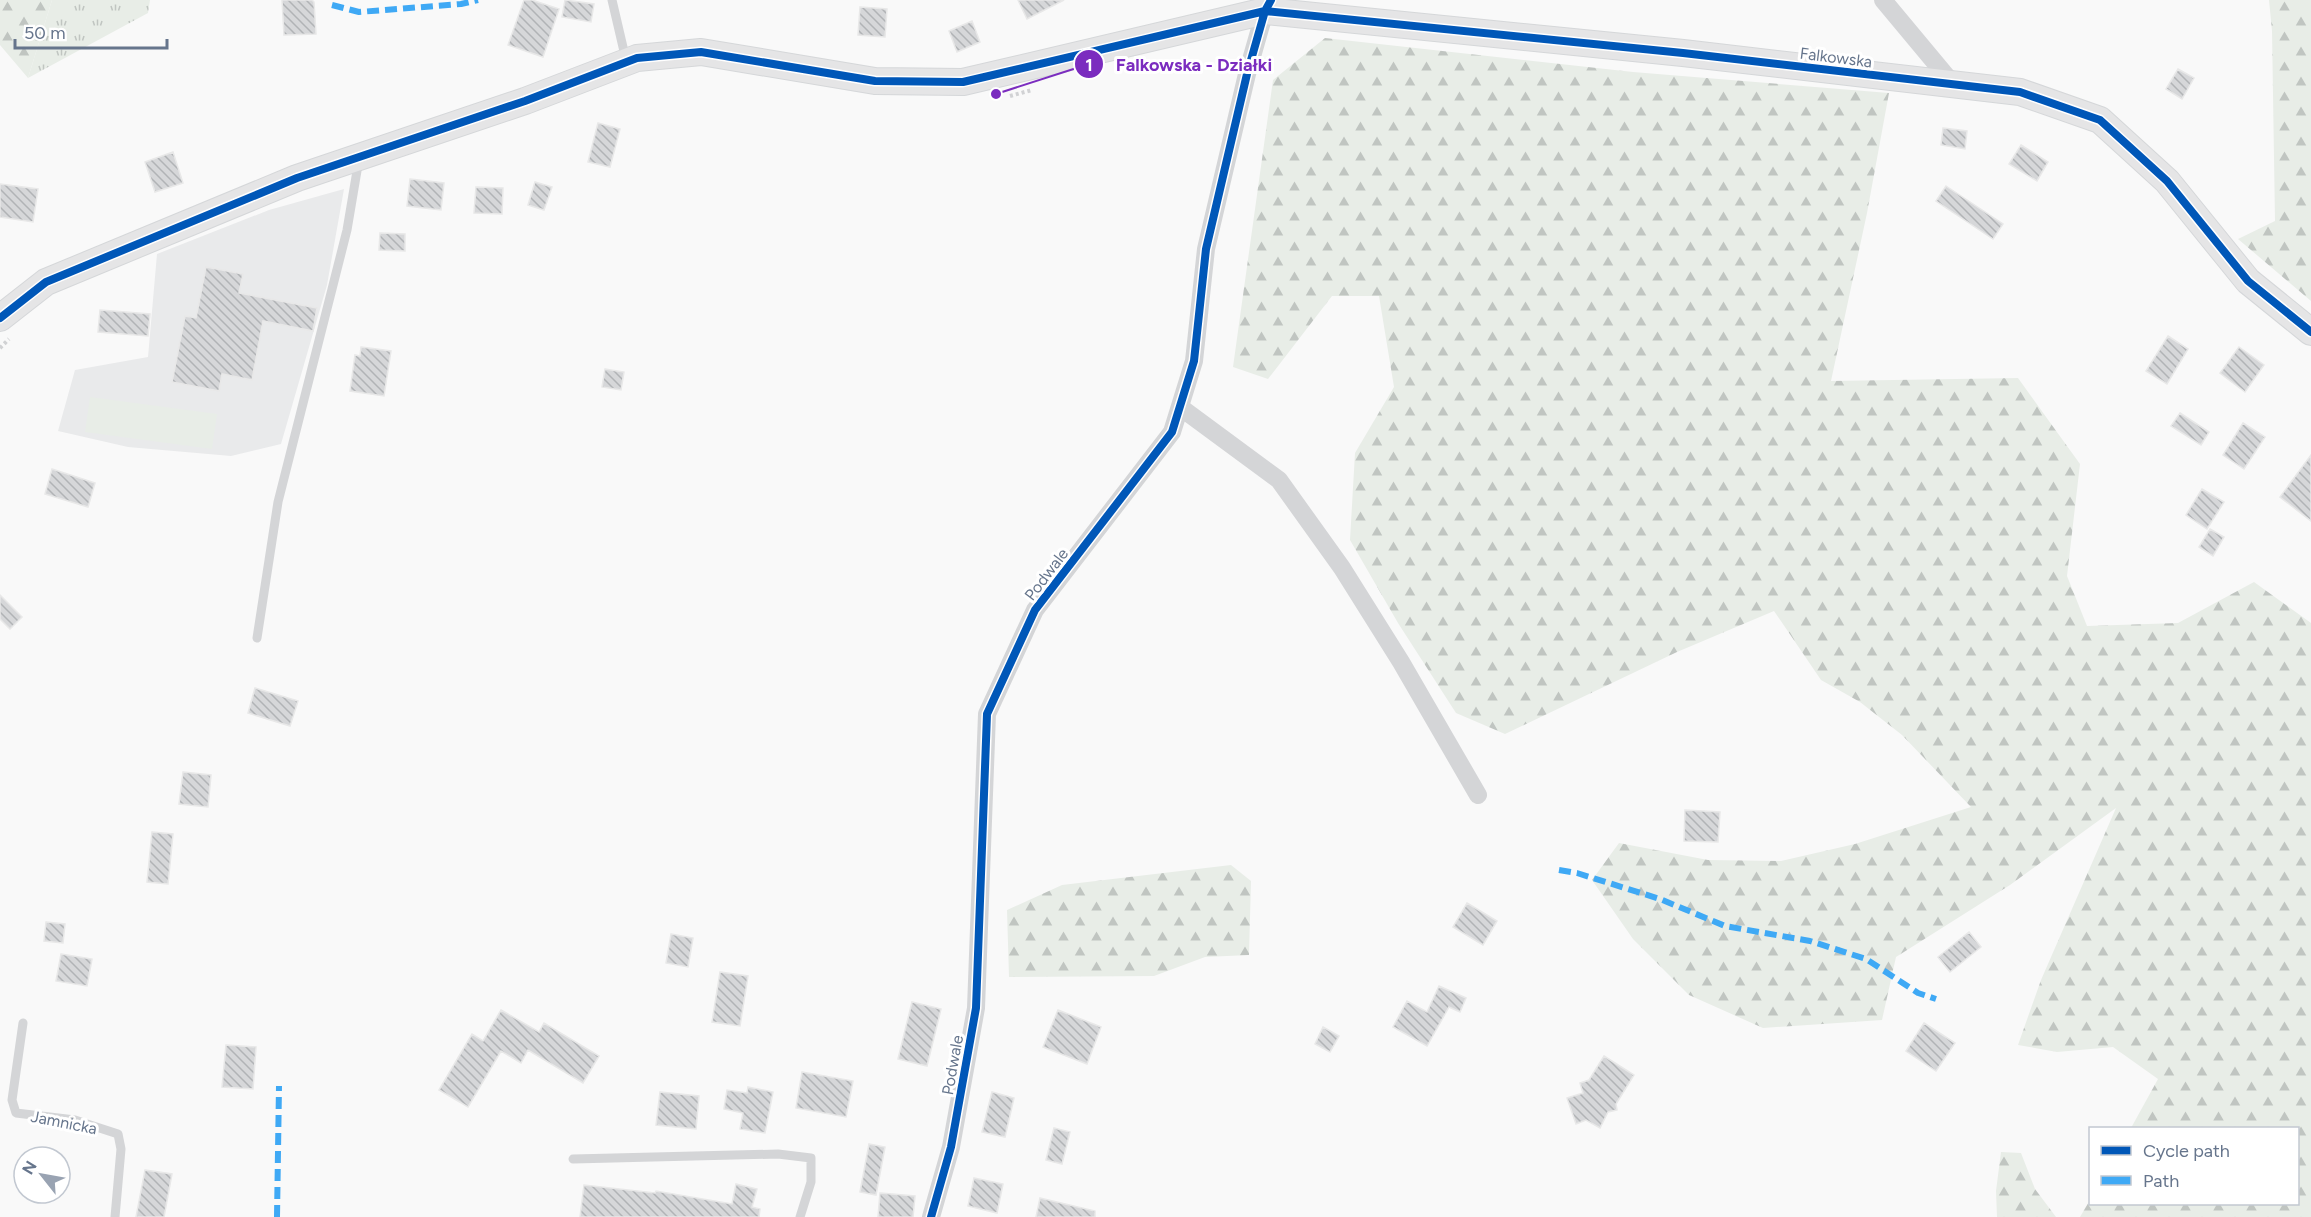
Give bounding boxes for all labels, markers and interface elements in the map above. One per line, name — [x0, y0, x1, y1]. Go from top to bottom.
scale bar — [15, 12, 166, 50]
text: 50 m — [24, 22, 66, 44]
street label: Falkowska — [1799, 44, 1873, 71]
callout: Falkowska - Działki — [1074, 46, 1284, 82]
text: 1 — [1085, 54, 1093, 76]
text: Falkowska - Działki — [1116, 54, 1272, 76]
street label: Podwale — [1021, 544, 1072, 604]
street label: Podwale — [938, 1033, 967, 1097]
street label: Jamnicka — [29, 1107, 99, 1138]
legend — [2089, 1127, 2299, 1205]
text: Cycle path — [2143, 1140, 2230, 1162]
north arrow — [12, 1145, 72, 1205]
text: N — [18, 1157, 41, 1178]
text: Path — [2143, 1170, 2179, 1192]

